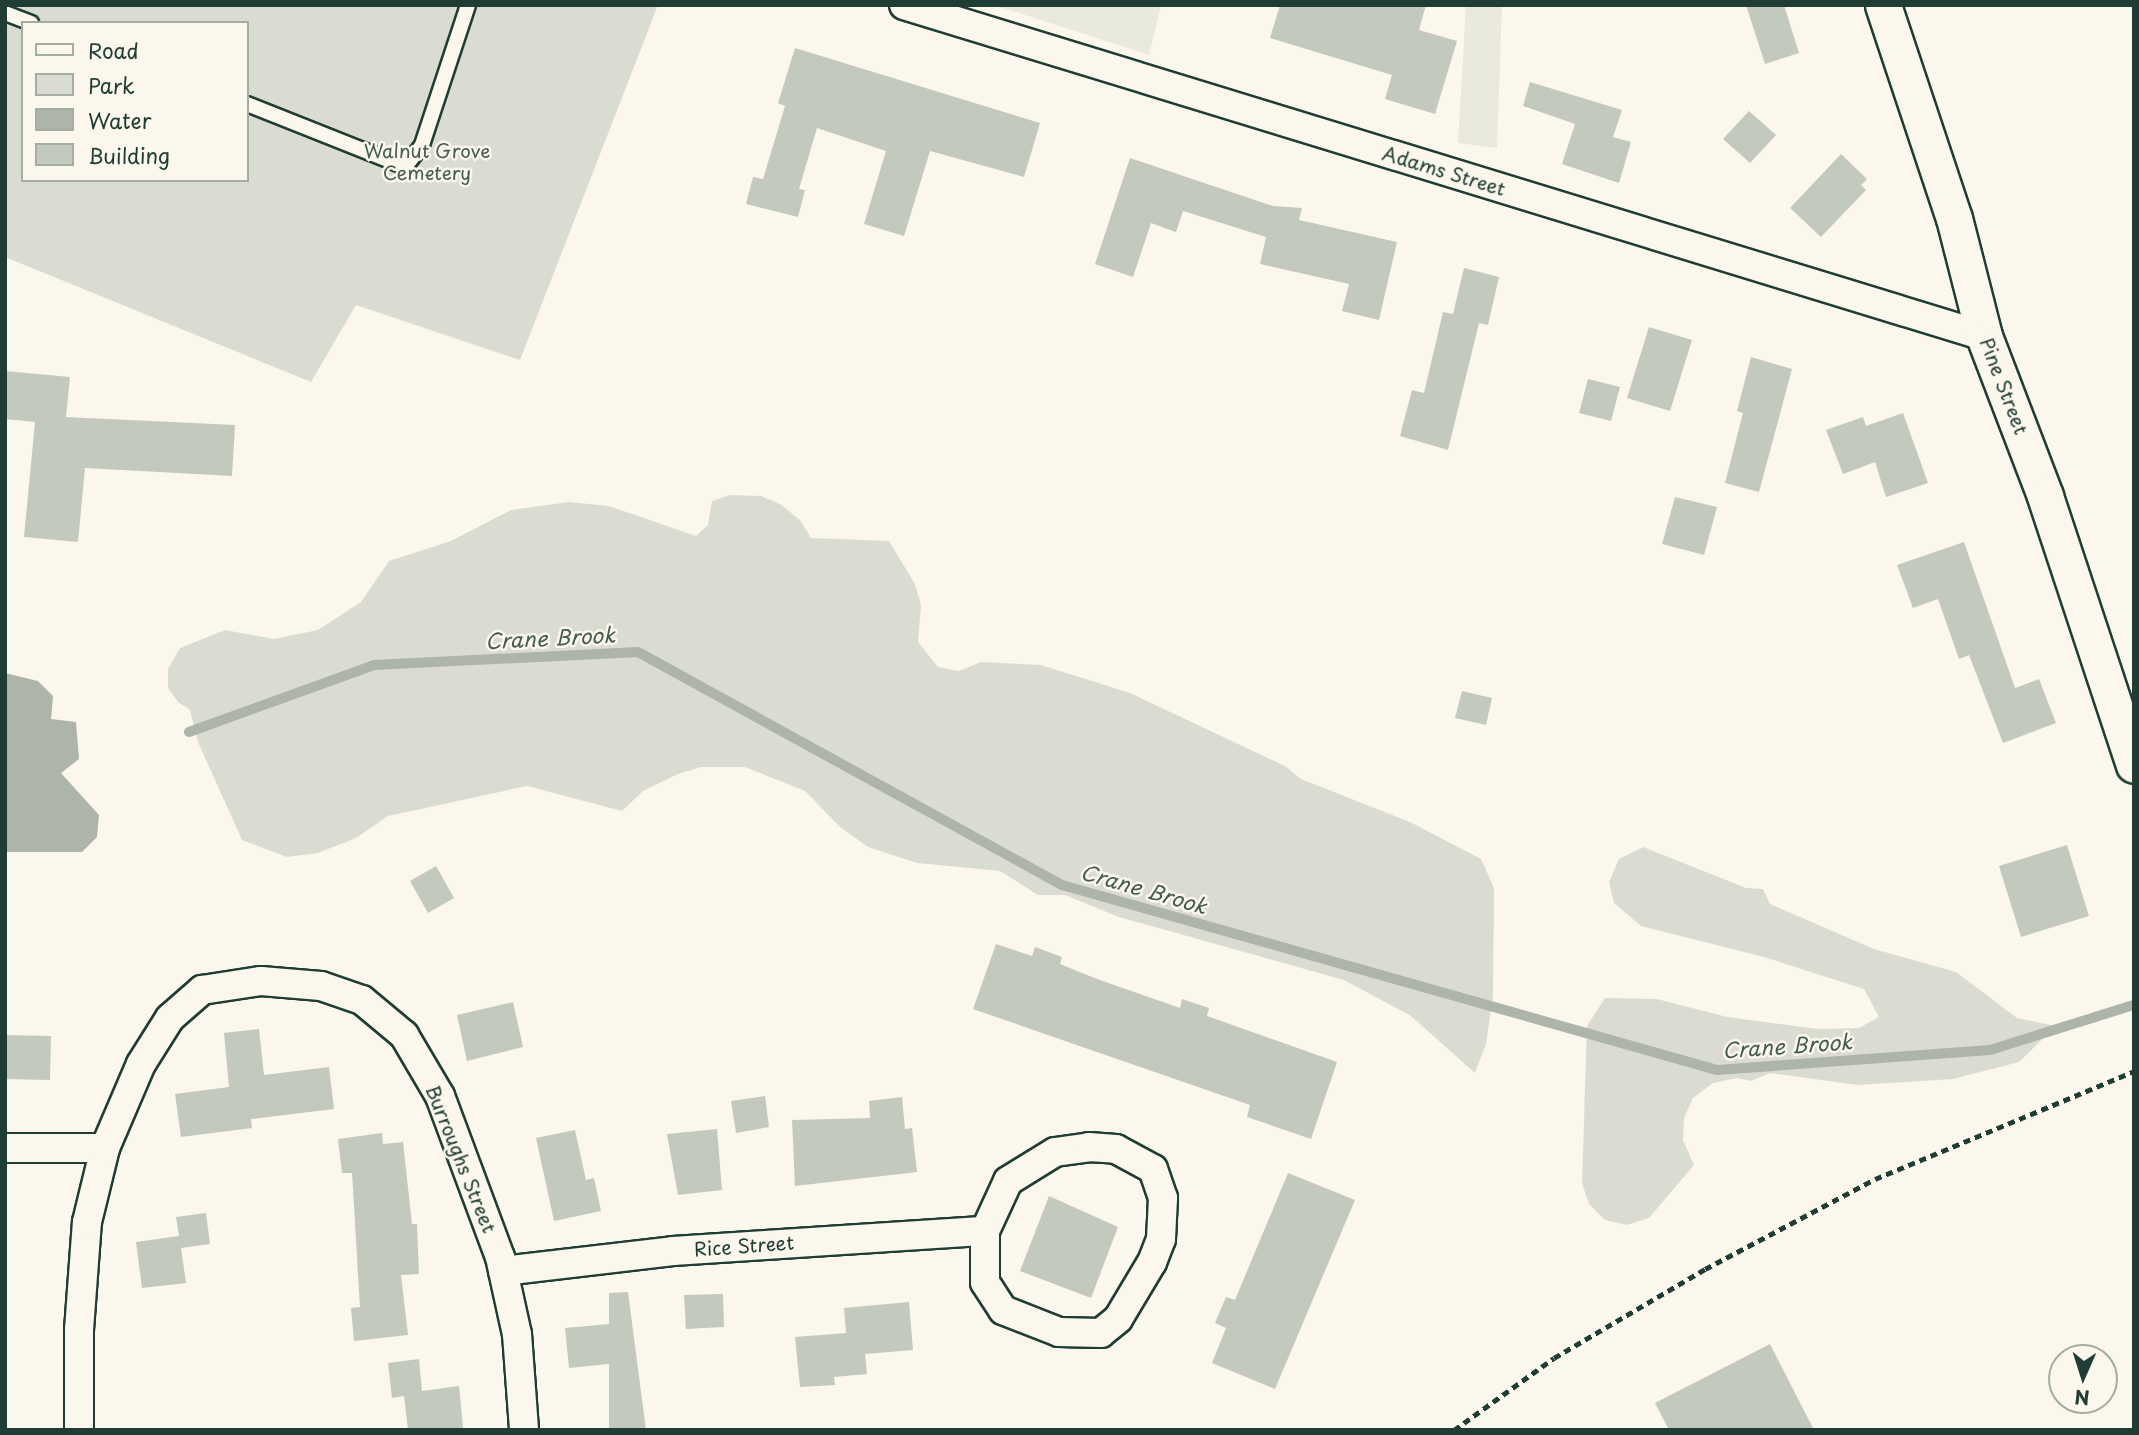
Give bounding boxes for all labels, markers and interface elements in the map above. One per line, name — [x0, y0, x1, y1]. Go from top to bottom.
legend — [21, 21, 248, 182]
text: Road — [88, 34, 139, 66]
text: Park — [88, 69, 135, 101]
text: Water — [88, 104, 151, 136]
text: Building — [88, 139, 170, 171]
park label: Walnut Grove Cemetery — [364, 140, 490, 184]
street label: Adams Street — [1380, 142, 1508, 200]
street label: Pine Street — [1975, 334, 2033, 438]
water label: Crane Brook — [484, 621, 616, 653]
water label: Crane Brook — [1078, 858, 1210, 918]
water label: Crane Brook — [1721, 1028, 1853, 1062]
street label: Burroughs Street — [421, 1082, 501, 1236]
street label: Rice Street — [693, 1231, 795, 1261]
north arrow — [2048, 1344, 2118, 1414]
text: N — [2074, 1384, 2090, 1412]

